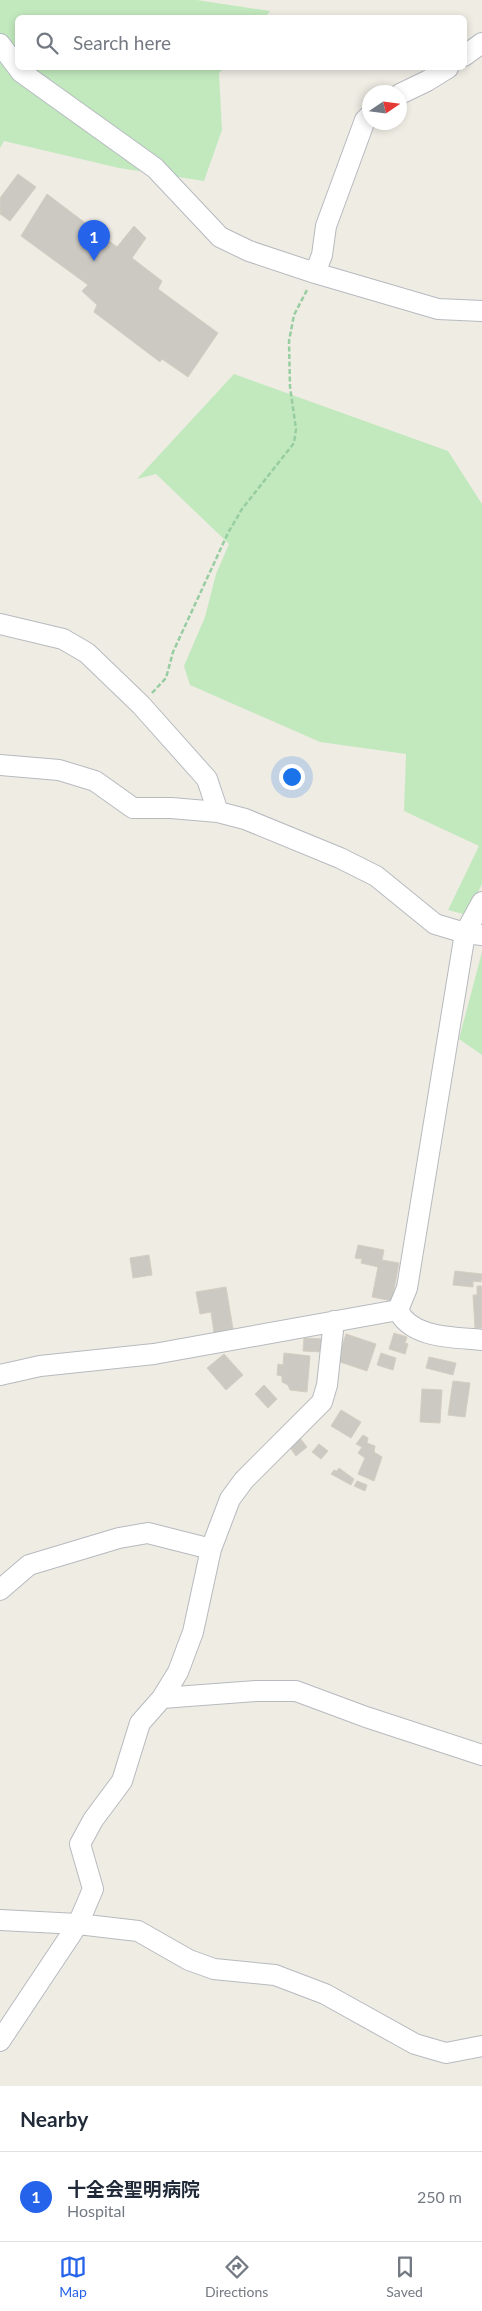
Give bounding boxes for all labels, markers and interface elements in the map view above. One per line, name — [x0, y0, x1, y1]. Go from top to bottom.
search box — [15, 15, 467, 70]
icon: search — [33, 29, 61, 57]
text: Search here — [73, 31, 171, 54]
north arrow — [362, 85, 407, 130]
pin: 1 — [78, 220, 110, 261]
your location — [279, 764, 305, 790]
text: Nearby — [20, 2106, 88, 2131]
text: 十全会聖明病院 — [67, 2177, 200, 2200]
text: 1 — [31, 2187, 41, 2206]
text: 250 m — [417, 2187, 462, 2206]
text: Hospital — [67, 2201, 125, 2220]
tab: Map — [59, 2253, 87, 2300]
tab: Directions — [205, 2253, 268, 2300]
tab: Saved — [386, 2253, 423, 2300]

